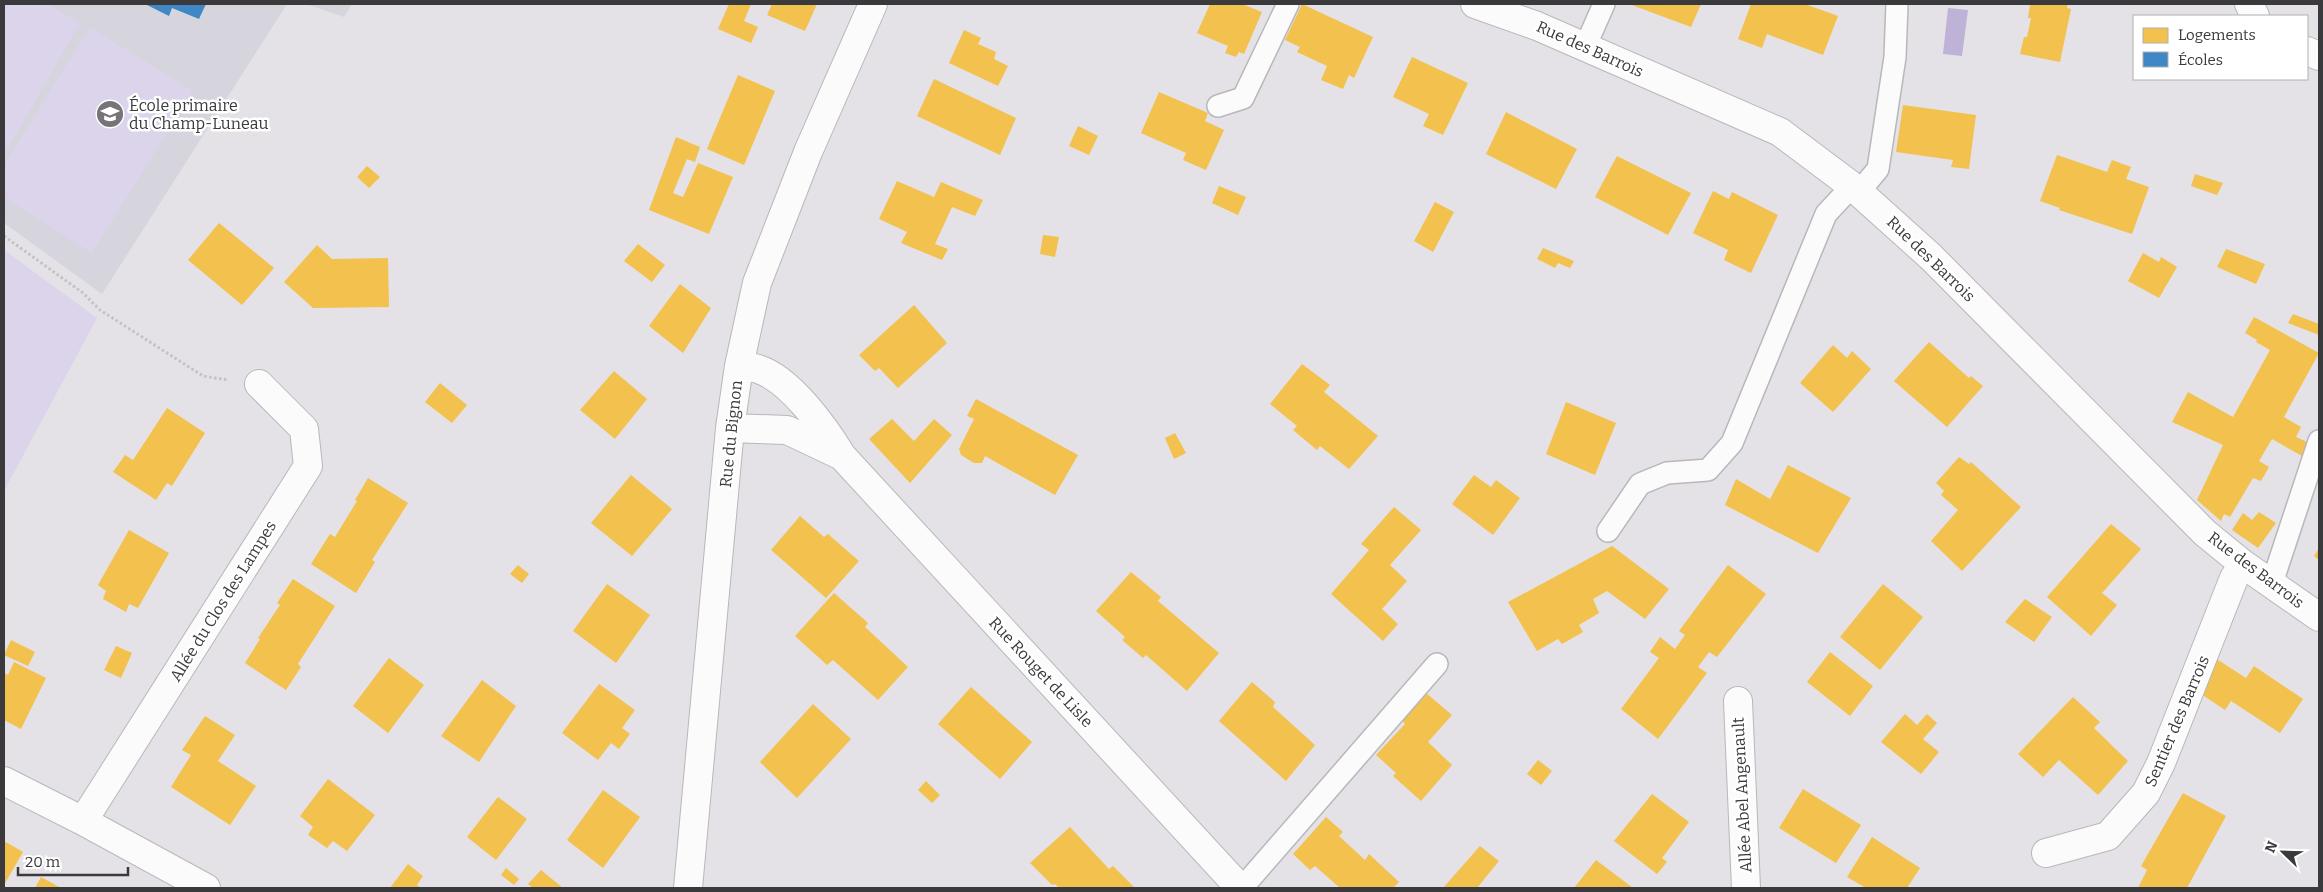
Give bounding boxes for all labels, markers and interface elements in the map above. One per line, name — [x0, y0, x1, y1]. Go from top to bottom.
legend — [2133, 15, 2308, 80]
street label: Rue des Barrois — [1534, 17, 1646, 81]
text: Logements — [2178, 26, 2256, 44]
text: Écoles — [2178, 51, 2223, 69]
place label: École primaire du Champ-Luneau — [129, 95, 268, 133]
school or university icon: École primaire du Champ-Luneau — [95, 99, 125, 129]
street label: Rue des Barrois — [1883, 212, 1979, 306]
street label: Rue du Bignon — [716, 379, 746, 489]
street label: Allée du Clos des Lampes — [166, 517, 280, 685]
street label: Rue des Barrois — [2204, 528, 2308, 612]
street label: Rue Rouget de Lisle — [985, 613, 1097, 731]
street label: Sentier des Barrois — [2141, 652, 2213, 790]
street label: Allée Abel Angenault — [1728, 716, 1756, 873]
north arrow — [2258, 827, 2308, 877]
text: N — [2262, 839, 2282, 855]
scale bar — [18, 844, 128, 876]
text: 20 m — [25, 853, 61, 871]

